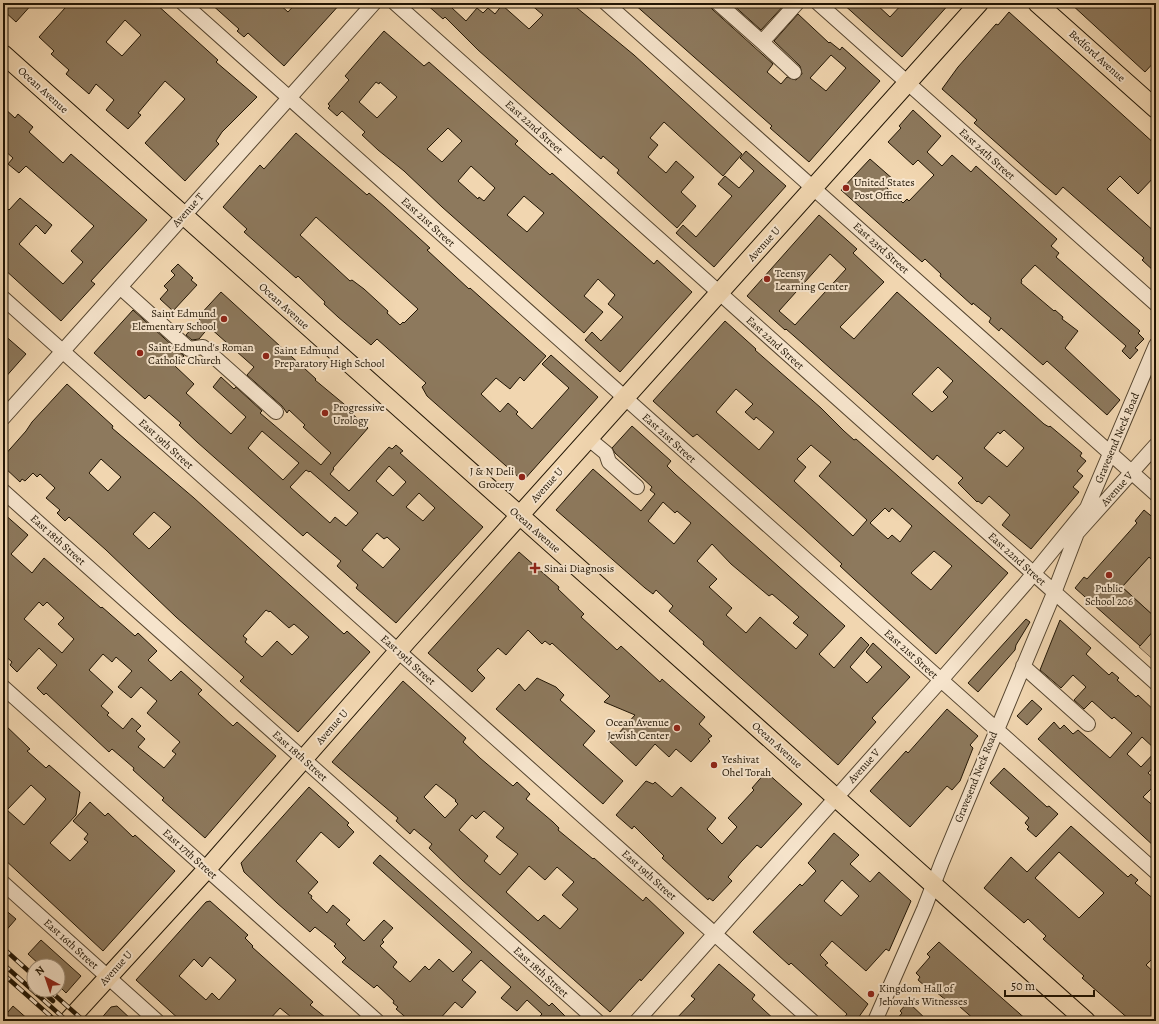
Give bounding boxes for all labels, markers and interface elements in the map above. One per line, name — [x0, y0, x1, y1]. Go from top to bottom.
street label: Bedford Avenue — [1066, 27, 1129, 85]
street label: Ocean Avenue — [15, 63, 72, 117]
street label: East 22nd Street — [502, 97, 567, 157]
street label: East 24th Street — [956, 125, 1019, 183]
place label: United States Post Office — [854, 175, 915, 203]
marker: United States Post Office — [841, 183, 851, 193]
street label: Avenue T — [168, 190, 207, 231]
street label: East 21st Street — [398, 194, 459, 251]
street label: East 23rd Street — [850, 219, 913, 277]
street label: Avenue U — [744, 223, 784, 266]
place label: Teensy Learning Center — [775, 266, 848, 294]
marker: Teensy Learning Center — [762, 274, 772, 284]
street label: Ocean Avenue — [256, 279, 313, 333]
place label: Saint Edmund Elementary School — [132, 306, 216, 334]
street label: East 22nd Street — [743, 313, 808, 373]
marker: Saint Edmund Elementary School — [219, 314, 229, 324]
place label: Saint Edmund's Roman Catholic Church — [148, 340, 254, 368]
place label: Saint Edmund Preparatory High School — [274, 343, 385, 371]
marker: Saint Edmund's Roman Catholic Church — [135, 348, 145, 358]
marker: Saint Edmund Preparatory High School — [261, 351, 271, 361]
street label: Gravesend Neck Road — [1091, 390, 1143, 486]
place label: Progressive Urology — [333, 400, 385, 428]
marker: Progressive Urology — [320, 408, 330, 418]
street label: East 21st Street — [639, 410, 700, 467]
street label: East 19th Street — [135, 415, 197, 473]
place label: J & N Deli Grocery — [470, 464, 514, 492]
street label: Avenue U — [527, 464, 567, 507]
street label: Avenue V — [1097, 468, 1137, 510]
marker: J & N Deli Grocery — [517, 472, 527, 482]
street label: Ocean Avenue — [506, 504, 564, 556]
street label: East 18th Street — [27, 511, 89, 569]
street label: East 22nd Street — [985, 529, 1050, 589]
place label: Sinai Diagnosis — [544, 561, 614, 576]
marker: Sinai Diagnosis — [529, 562, 541, 574]
marker: Public School 206 — [1104, 570, 1114, 580]
place label: Public School 206 — [1085, 581, 1133, 609]
street label: East 21st Street — [881, 626, 942, 683]
street label: East 19th Street — [377, 631, 439, 689]
street label: Avenue U — [312, 706, 352, 749]
place label: Ocean Avenue Jewish Center — [606, 715, 669, 743]
street label: Ocean Avenue — [749, 718, 806, 772]
marker: Ocean Avenue Jewish Center — [672, 723, 682, 733]
street label: East 18th Street — [269, 727, 331, 785]
street label: Gravesend Neck Road — [951, 729, 1001, 825]
street label: Avenue V — [844, 745, 884, 787]
place label: Yeshivat Ohel Torah — [721, 752, 771, 780]
marker: Yeshivat Ohel Torah — [709, 760, 719, 770]
street label: East 17th Street — [159, 825, 221, 883]
street label: East 19th Street — [618, 846, 680, 904]
street label: East 16th Street — [40, 915, 102, 973]
street label: East 18th Street — [510, 943, 572, 1001]
street label: Avenue U — [96, 947, 136, 990]
north arrow — [26, 958, 66, 998]
text: N — [32, 962, 48, 979]
scale bar — [1005, 972, 1094, 998]
text: 50 m — [1011, 978, 1035, 994]
place label: Kingdom Hall of Jehovah's Witnesses — [879, 981, 967, 1009]
marker: Kingdom Hall of Jehovah's Witnesses — [866, 989, 876, 999]

